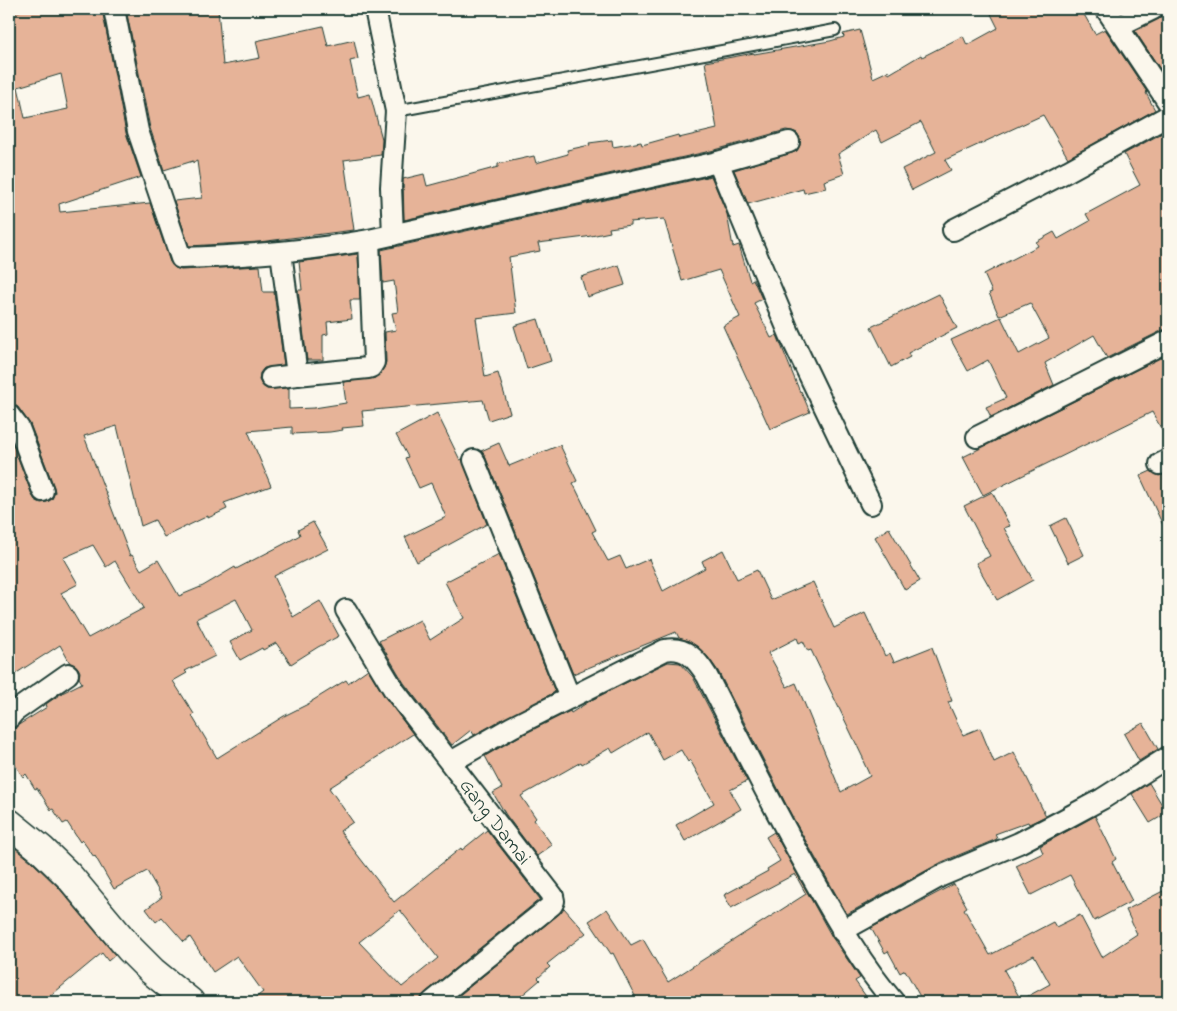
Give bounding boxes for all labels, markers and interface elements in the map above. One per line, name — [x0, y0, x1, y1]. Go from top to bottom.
street label: Gang Damai — [450, 773, 537, 873]

